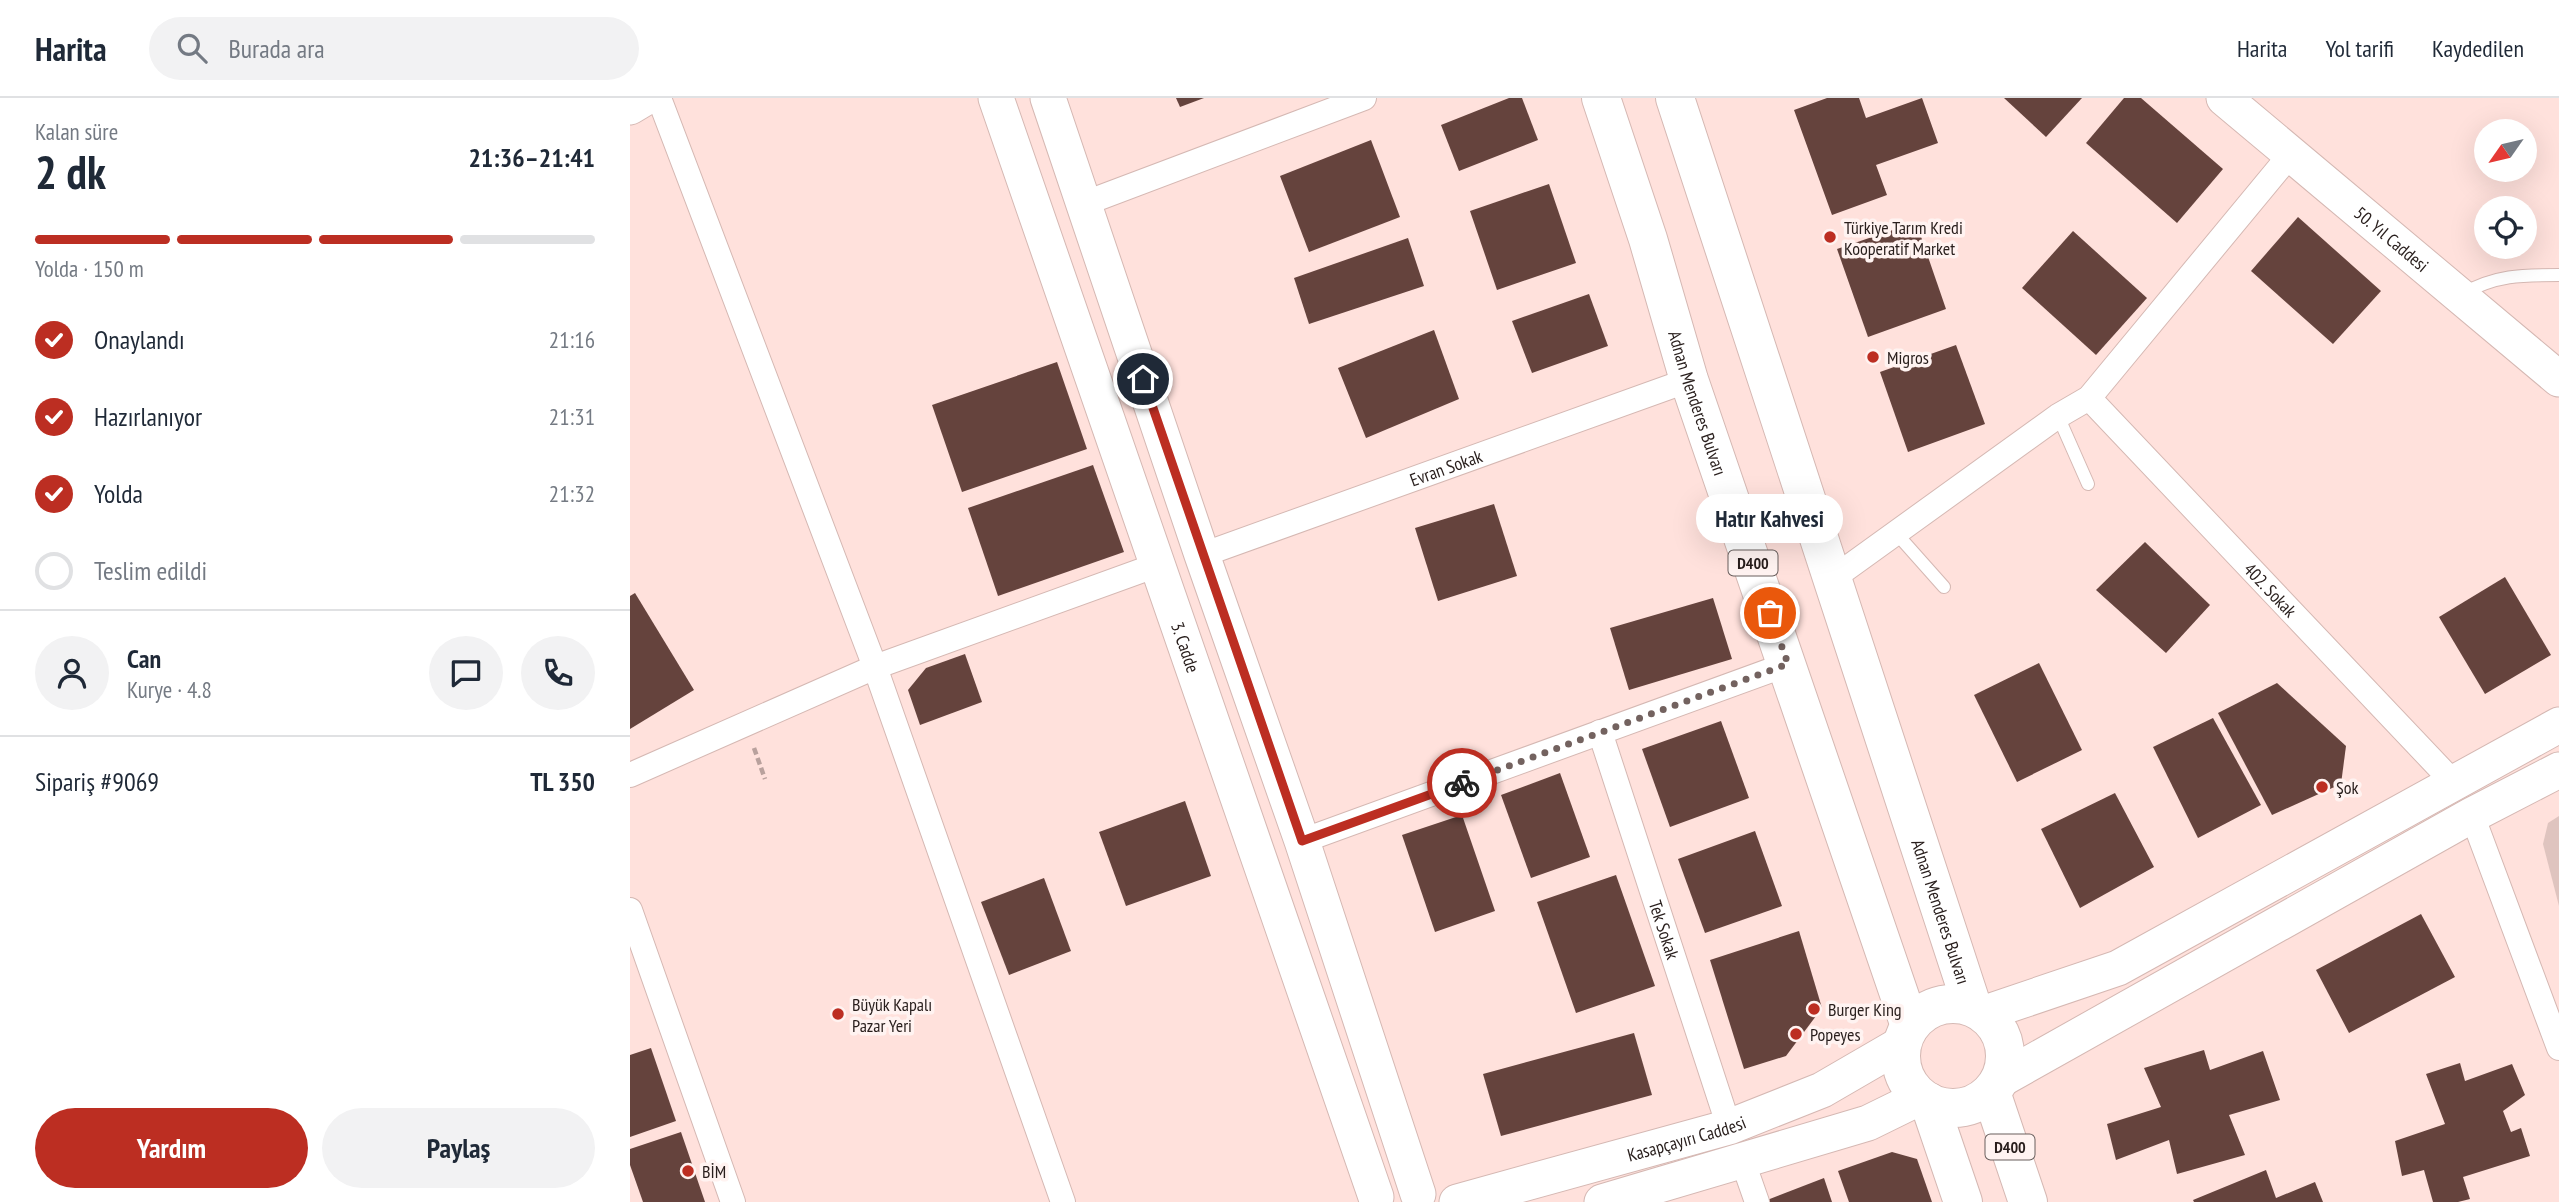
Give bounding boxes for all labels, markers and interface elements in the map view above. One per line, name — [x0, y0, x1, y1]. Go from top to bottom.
search box — [149, 17, 639, 80]
text: Harita — [35, 27, 107, 70]
icon: search — [173, 29, 211, 67]
text: Burada ara — [229, 32, 325, 65]
text: Harita — [2237, 33, 2287, 64]
text: Yol tarifi — [2325, 33, 2394, 64]
text: Kaydedilen — [2432, 33, 2524, 64]
text: Kalan süre — [35, 117, 118, 146]
north arrow — [2474, 119, 2538, 182]
map controls — [2474, 119, 2537, 259]
text: 21:36–21:41 — [468, 141, 595, 174]
text: 2 dk — [35, 142, 106, 202]
button: locate — [2474, 196, 2537, 259]
street label: 50. Yıl Caddesi — [2350, 201, 2434, 276]
place label: Türkiye Tarım Kredi Kooperatif Market — [1844, 216, 1963, 260]
marker: Türkiye Tarım Kredi Kooperatif Market — [1822, 229, 1838, 245]
text: Yolda · 150 m — [35, 254, 144, 283]
icon: check — [35, 321, 73, 359]
text: Onaylandı — [94, 323, 185, 356]
text: 21:16 — [549, 325, 595, 354]
street label: Adnan Menderes Bulvarı — [1664, 328, 1732, 478]
place label: Migros — [1887, 346, 1929, 369]
pin — [1113, 349, 1173, 409]
marker: Migros — [1865, 349, 1881, 365]
icon: home — [1124, 360, 1162, 398]
icon: check — [35, 398, 73, 436]
text: Hazırlanıyor — [94, 400, 202, 433]
text: 21:31 — [549, 402, 595, 431]
street label: Evran Sokak — [1406, 444, 1485, 491]
icon: check — [35, 475, 73, 513]
text: Yolda — [94, 477, 143, 510]
text: 21:32 — [549, 479, 595, 508]
callout: Hatır Kahvesi — [1696, 494, 1844, 543]
text: Hatır Kahvesi — [1715, 504, 1824, 533]
road number: D400 — [1728, 550, 1778, 576]
text: Teslim edildi — [94, 554, 207, 587]
street label: 402. Sokak — [2239, 557, 2302, 622]
pin — [1740, 583, 1800, 643]
icon: bag — [1751, 594, 1789, 632]
street label: 3. Cadde — [1166, 619, 1205, 676]
button: person — [35, 636, 109, 710]
button: chat — [429, 636, 503, 710]
button: phone — [521, 636, 595, 710]
text: Can — [127, 642, 161, 675]
text: Kurye · 4.8 — [127, 675, 212, 704]
courier — [1427, 748, 1497, 818]
icon: bike — [1443, 764, 1481, 802]
text: Sipariş #9069 — [35, 765, 159, 798]
text: TL 350 — [530, 765, 595, 798]
place label: Şok — [2336, 776, 2358, 799]
marker: Şok — [2314, 779, 2330, 795]
street label: Adnan Menderes Bulvarı — [1907, 836, 1976, 987]
street label: Tek Sokak — [1644, 897, 1685, 962]
place label: Büyük Kapalı Pazar Yeri — [852, 993, 932, 1037]
place label: Burger King — [1828, 998, 1902, 1021]
marker: Burger King — [1806, 1001, 1822, 1017]
marker: Büyük Kapalı Pazar Yeri — [830, 1006, 846, 1022]
place label: Popeyes — [1810, 1023, 1861, 1046]
marker: Popeyes — [1788, 1026, 1804, 1042]
button: Yardım — [35, 1108, 308, 1188]
button: Paylaş — [322, 1108, 595, 1188]
street label: Kasapçayırı Caddesi — [1625, 1110, 1749, 1166]
road number: D400 — [1986, 1134, 2034, 1160]
place label: BİM — [702, 1160, 726, 1183]
marker: BİM — [680, 1163, 696, 1179]

